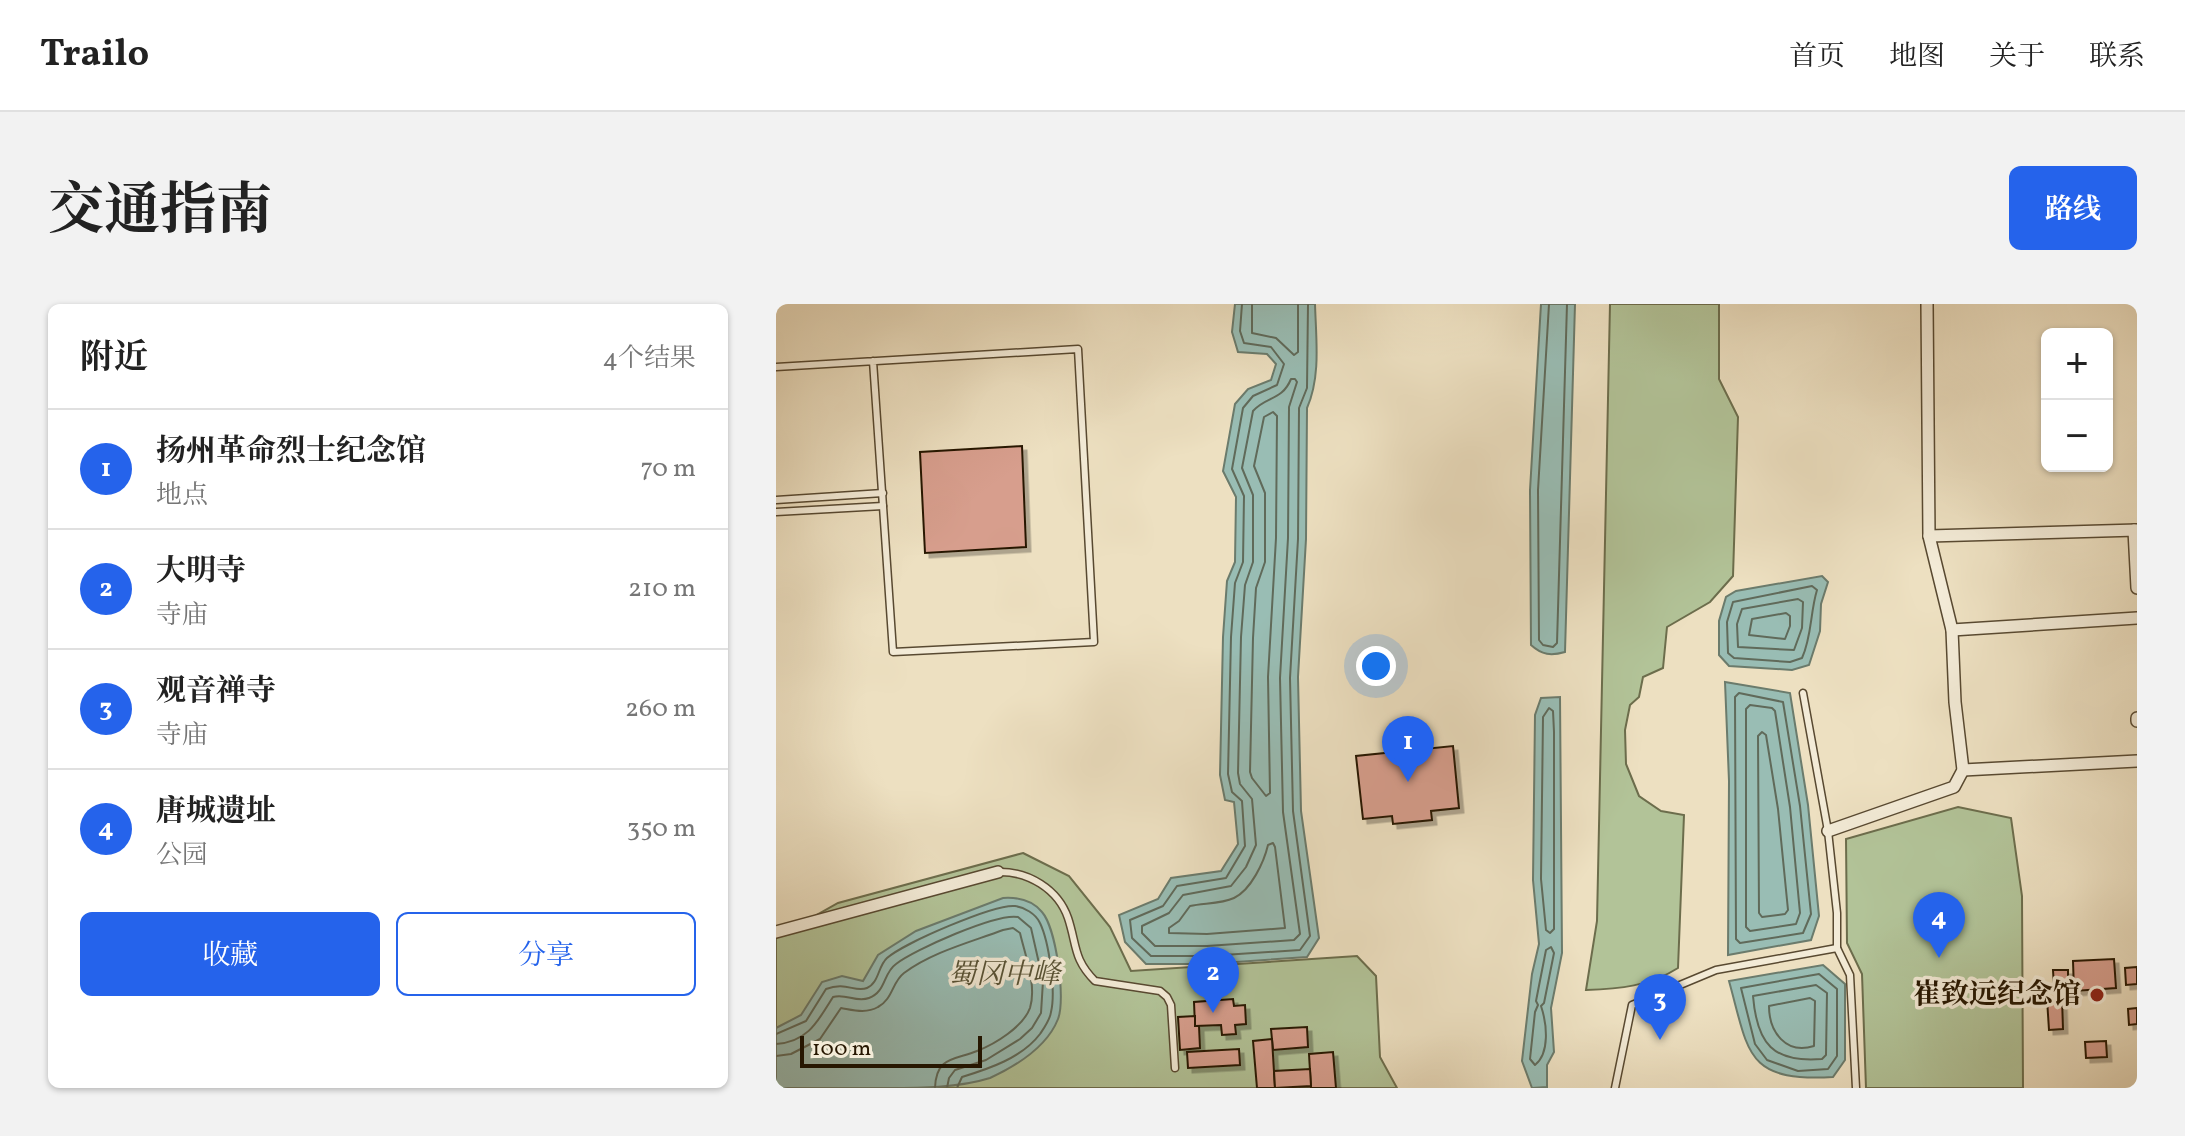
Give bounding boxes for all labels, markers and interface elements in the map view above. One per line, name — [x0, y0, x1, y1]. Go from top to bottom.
text: Trailo — [40, 29, 149, 82]
text: 首页 — [1789, 38, 1845, 77]
text: 地图 — [1889, 38, 1945, 77]
text: 关于 — [1989, 38, 2045, 77]
text: 联系 — [2089, 38, 2145, 77]
button: 路线 — [2009, 166, 2137, 250]
text: 交通指南 — [48, 175, 272, 253]
map controls — [2041, 328, 2113, 472]
button: + — [2041, 328, 2113, 400]
text: 附近 — [80, 336, 148, 383]
text: 4个结果 — [602, 341, 696, 377]
button: − — [2041, 400, 2113, 472]
text: 扬州革命烈士纪念馆 — [156, 431, 426, 473]
text: 1 — [101, 451, 111, 487]
text: 70 m — [641, 451, 696, 487]
text: 地点 — [156, 478, 208, 514]
text: 大明寺 — [156, 551, 246, 593]
text: 2 — [99, 571, 113, 607]
text: 210 m — [628, 571, 696, 607]
text: 寺庙 — [156, 598, 208, 634]
your location — [1356, 646, 1396, 686]
text: 观音禅寺 — [156, 671, 276, 713]
text: 3 — [99, 691, 113, 727]
text: 260 m — [625, 691, 696, 727]
pin: 1 — [1382, 716, 1434, 782]
text: 寺庙 — [156, 718, 208, 754]
text: 唐城遗址 — [156, 791, 276, 833]
text: 4 — [98, 811, 114, 847]
text: 350 m — [627, 811, 696, 847]
text: 公园 — [156, 838, 208, 874]
pin: 4 — [1913, 892, 1965, 958]
button: 收藏 — [80, 912, 380, 996]
button: 分享 — [396, 912, 696, 996]
pin: 2 — [1187, 947, 1239, 1013]
park label: 蜀冈中峰 — [948, 956, 1063, 995]
pin: 3 — [1634, 974, 1686, 1040]
place label: 崔致远纪念馆 — [1913, 976, 2081, 1015]
marker: 崔致远纪念馆 — [2088, 986, 2106, 1004]
scale bar — [800, 1032, 982, 1068]
text: 100 m — [812, 1034, 871, 1065]

